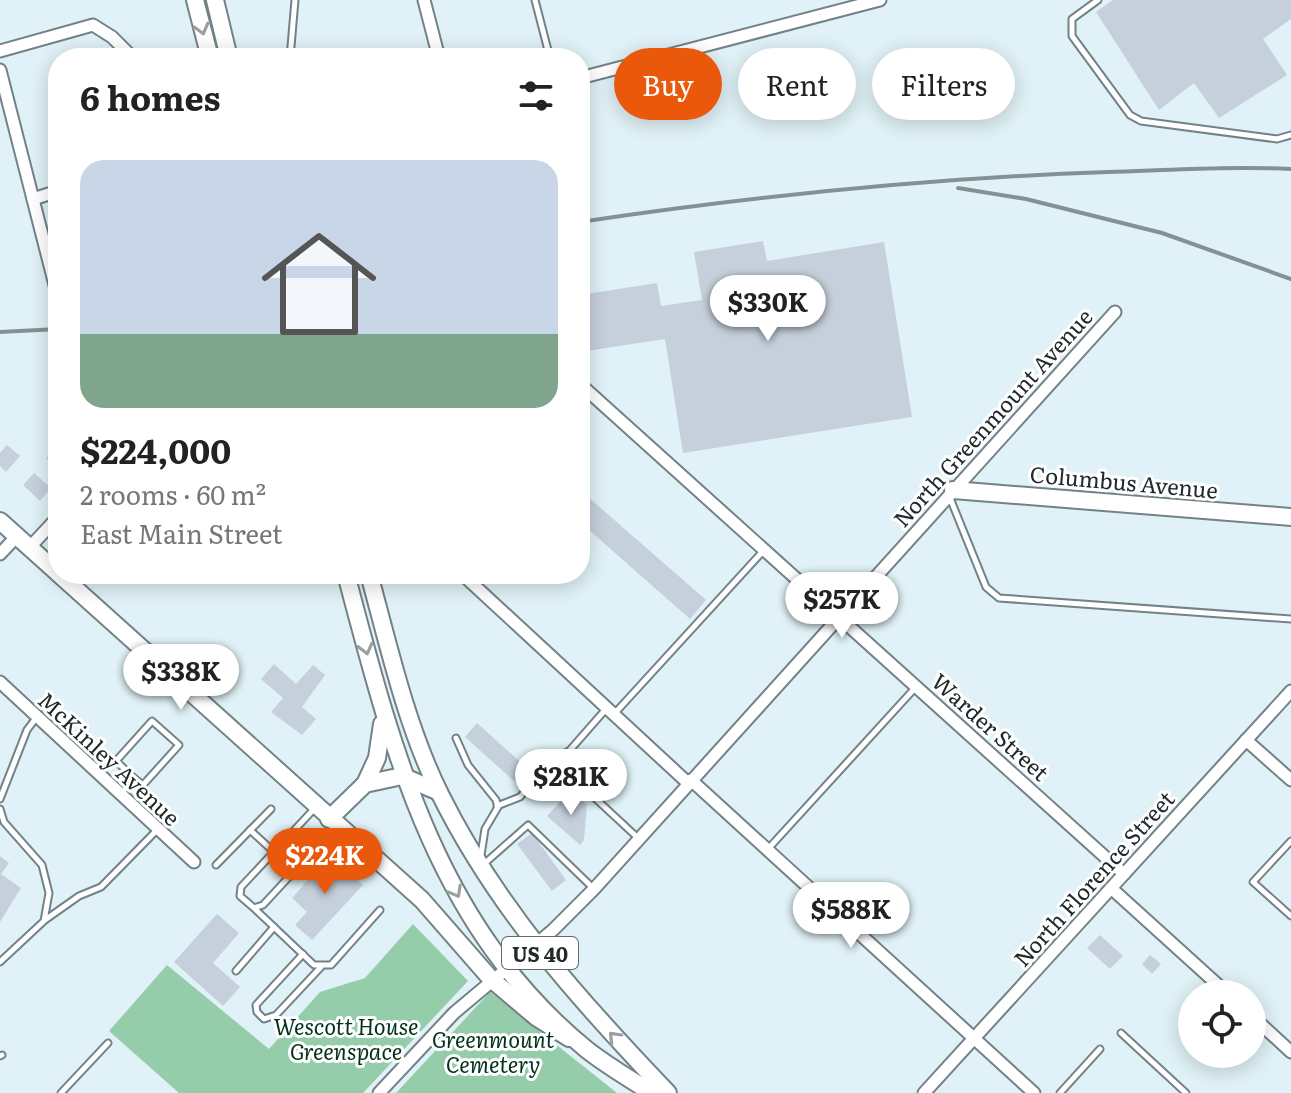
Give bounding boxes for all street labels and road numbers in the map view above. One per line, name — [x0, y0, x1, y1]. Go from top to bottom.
street label: North Greenmount Avenue — [885, 300, 1099, 534]
street label: Columbus Avenue — [1029, 456, 1219, 506]
street label: Warder Street — [925, 664, 1057, 788]
street label: McKinley Avenue — [32, 683, 188, 833]
street label: North Florence Street — [1005, 783, 1181, 973]
road number: US 40 — [502, 937, 578, 969]

